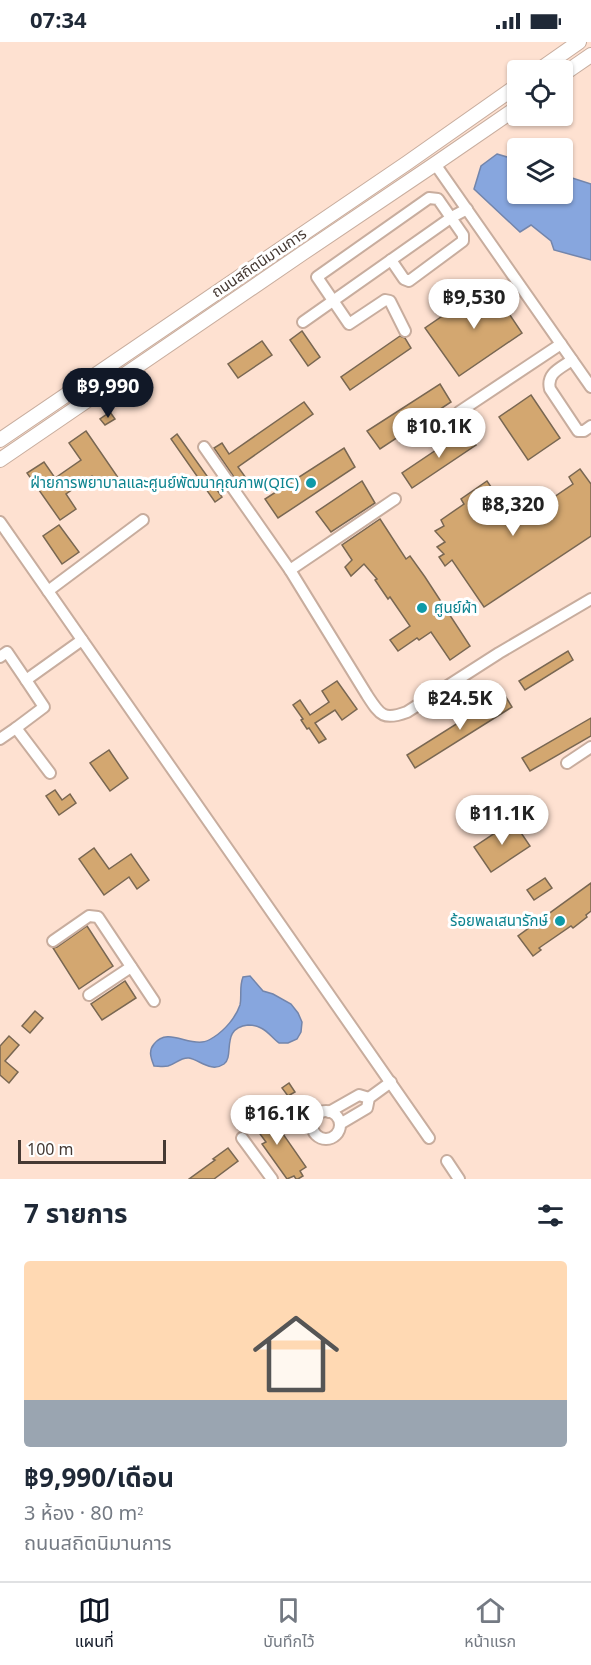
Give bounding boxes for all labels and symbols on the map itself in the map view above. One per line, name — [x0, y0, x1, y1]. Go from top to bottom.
street label: ถนนสถิตนิมานการ — [207, 223, 312, 304]
pin: ฿9,530 — [425, 279, 523, 330]
pin: ฿9,990 — [59, 368, 157, 419]
pin: ฿10.1K — [390, 408, 488, 459]
place label: ฝ่ายการพยาบาลและศูนย์พัฒนาคุณภาพ(QIC) — [30, 472, 299, 495]
marker: ฝ่ายการพยาบาลและศูนย์พัฒนาคุณภาพ(QIC) — [304, 476, 318, 490]
pin: ฿8,320 — [464, 486, 562, 537]
place label: ศูนย์ผ้า — [434, 597, 477, 620]
marker: ศูนย์ผ้า — [415, 601, 429, 615]
pin: ฿24.5K — [411, 680, 509, 731]
pin: ฿11.1K — [453, 795, 551, 846]
place label: ร้อยพลเสนารักษ์ — [450, 910, 548, 933]
marker: ร้อยพลเสนารักษ์ — [553, 914, 567, 928]
pin: ฿16.1K — [228, 1095, 326, 1146]
scale bar — [18, 1137, 166, 1164]

